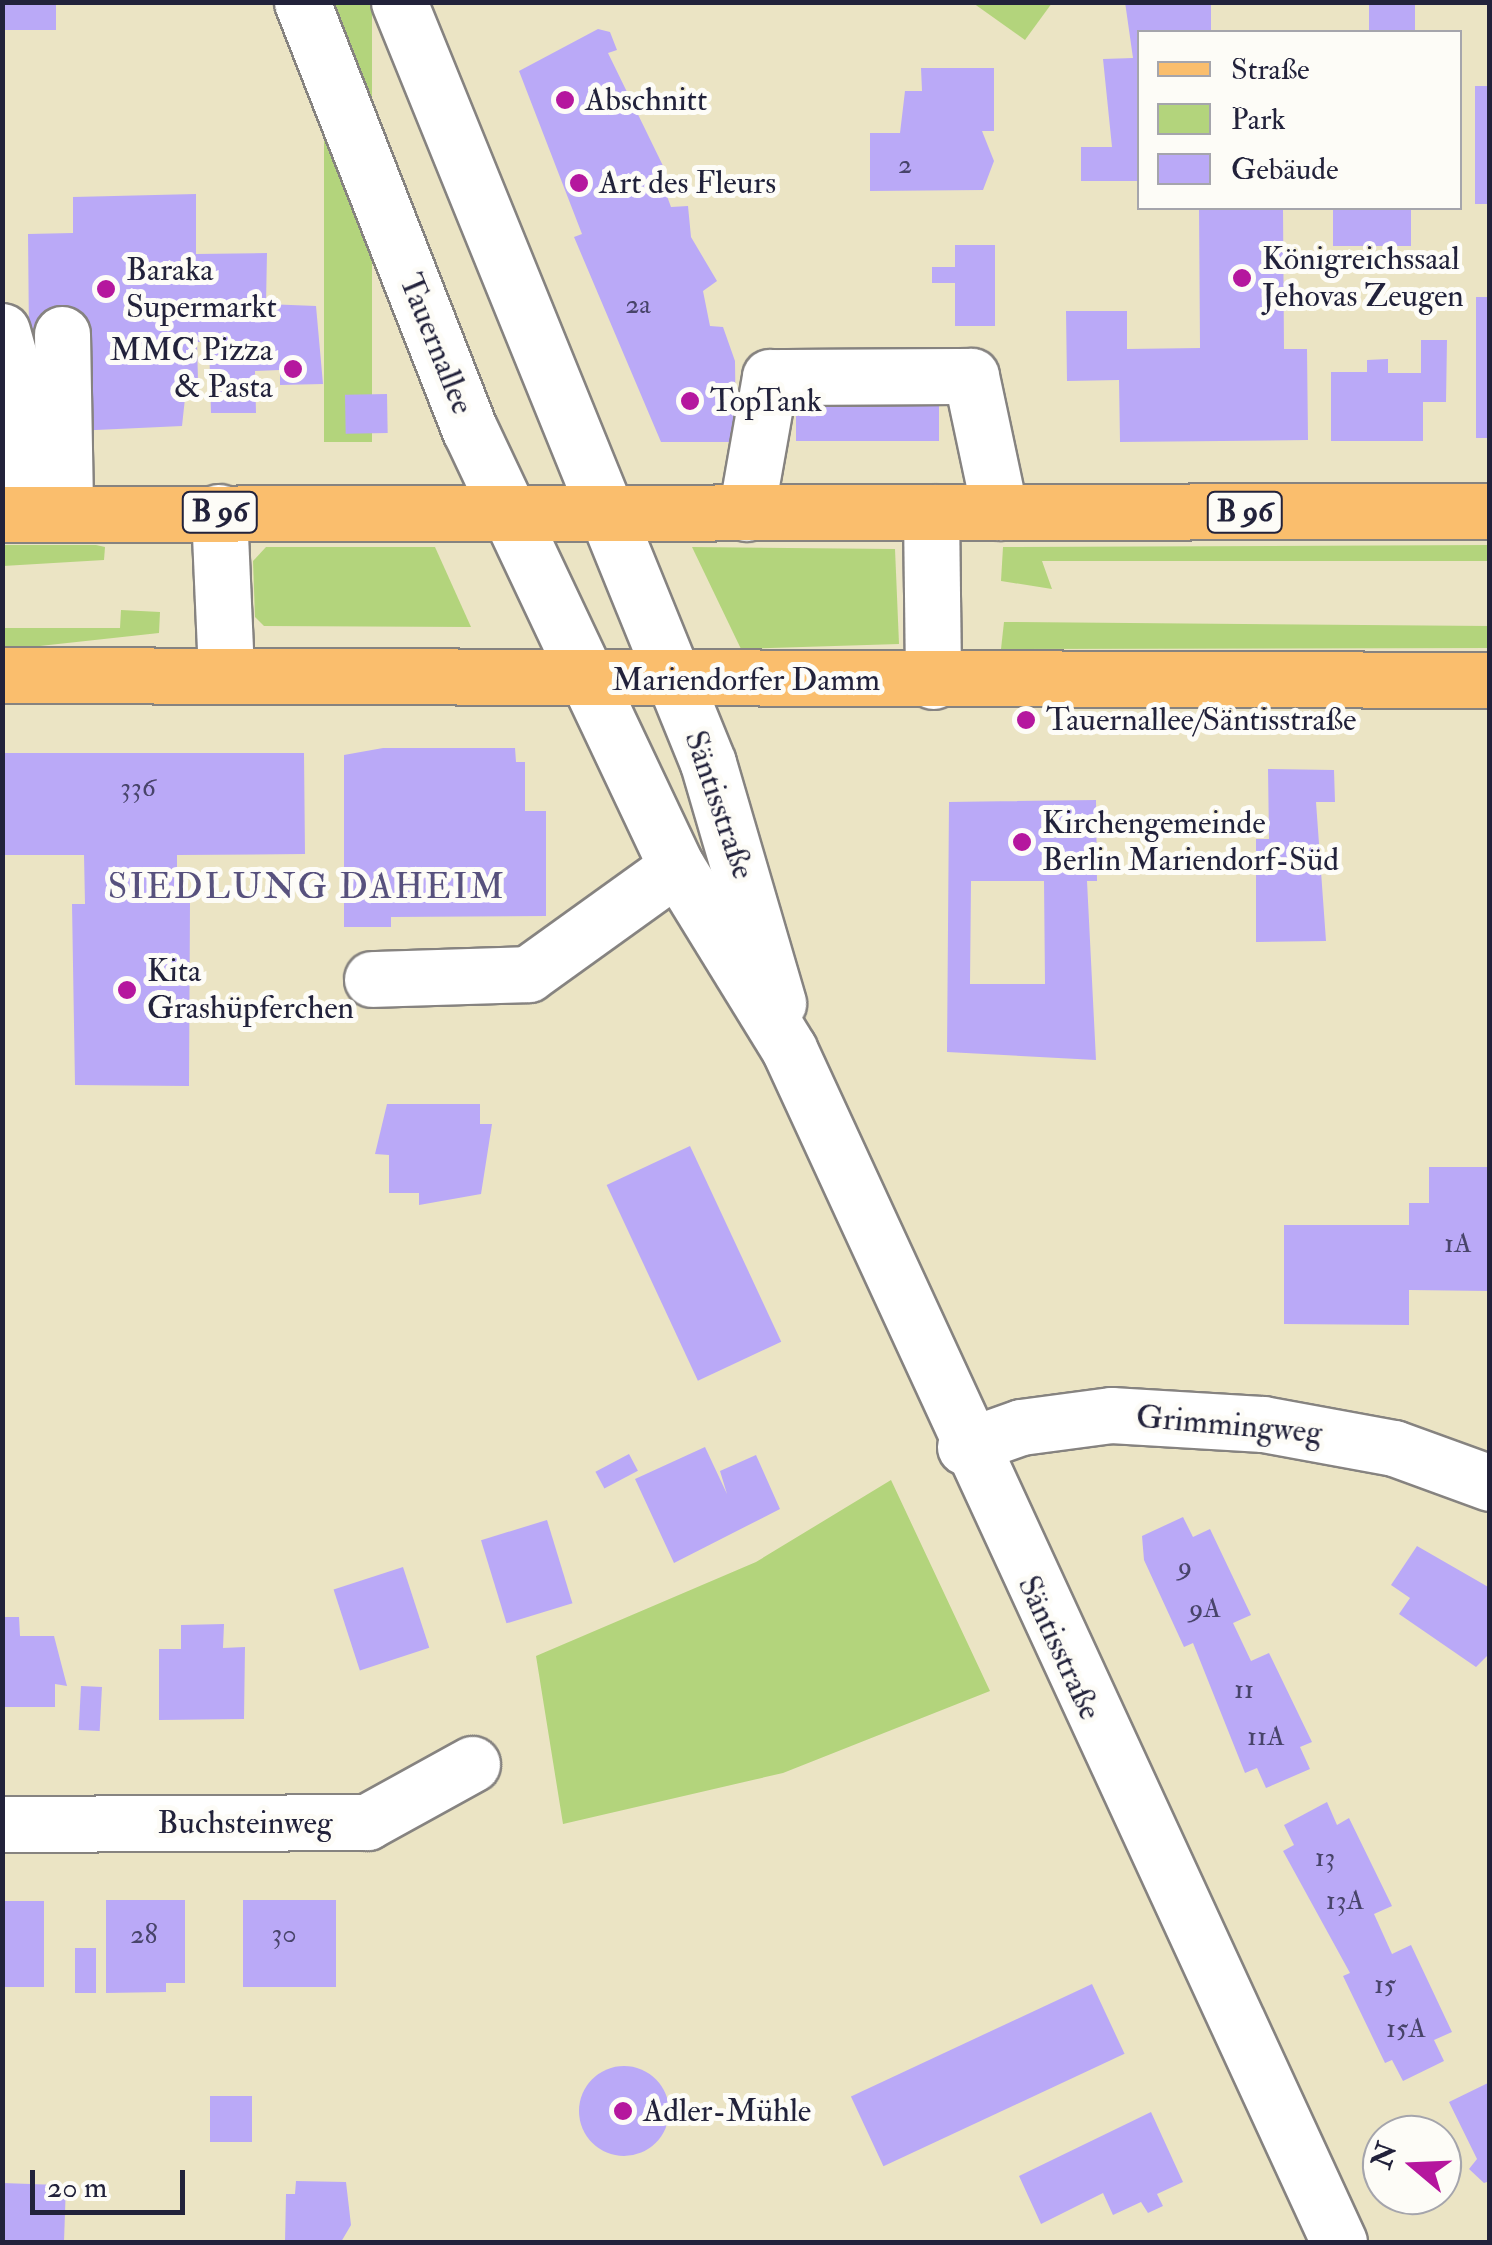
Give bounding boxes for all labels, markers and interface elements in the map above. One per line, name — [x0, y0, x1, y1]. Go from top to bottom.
legend — [1137, 30, 1462, 210]
text: Straße — [1231, 51, 1310, 88]
place label: Abschnitt — [585, 81, 707, 119]
marker: Abschnitt — [554, 89, 576, 111]
text: Park — [1231, 101, 1286, 138]
house number: 2 — [898, 148, 912, 182]
text: Gebäude — [1231, 151, 1339, 188]
place label: Art des Fleurs — [599, 164, 776, 202]
marker: Art des Fleurs — [568, 172, 590, 194]
place label: Königreichssaal Jehovas Zeugen — [1262, 241, 1464, 316]
place label: Baraka Supermarkt — [126, 252, 277, 327]
marker: Königreichssaal Jehovas Zeugen — [1231, 267, 1253, 289]
street label: Tauernallee — [390, 268, 482, 420]
marker: Baraka Supermarkt — [95, 278, 117, 300]
house number: 2a — [625, 288, 651, 322]
place label: MMC Pizza & Pasta — [110, 332, 273, 407]
marker: MMC Pizza & Pasta — [282, 358, 304, 380]
place label: TopTank — [710, 382, 822, 420]
marker: TopTank — [679, 390, 701, 412]
road number: B 96 — [180, 487, 260, 537]
road number: B 96 — [1205, 487, 1285, 537]
street label: Mariendorfer Damm — [612, 661, 880, 699]
place label: Tauernallee/Säntisstraße — [1046, 701, 1356, 739]
marker: Tauernallee/Säntisstraße — [1015, 709, 1037, 731]
street label: Säntisstraße — [676, 726, 762, 884]
house number: 336 — [120, 771, 156, 805]
place label: Kirchengemeinde Berlin Mariendorf-Süd — [1042, 805, 1339, 880]
marker: Kirchengemeinde Berlin Mariendorf-Süd — [1011, 831, 1033, 853]
district label: SIEDLUNG DAHEIM — [108, 866, 506, 908]
place label: Kita Grashüpferchen — [147, 953, 354, 1028]
marker: Kita Grashüpferchen — [116, 979, 138, 1001]
house number: 1A — [1444, 1227, 1472, 1261]
street label: Grimmingweg — [1134, 1398, 1324, 1452]
house number: 9 — [1178, 1550, 1192, 1584]
street label: Säntisstraße — [1009, 1570, 1109, 1726]
house number: 9A — [1189, 1592, 1221, 1626]
house number: 11 — [1234, 1673, 1254, 1707]
house number: 11A — [1247, 1720, 1285, 1754]
street label: Buchsteinweg — [157, 1804, 333, 1842]
house number: 13 — [1315, 1841, 1335, 1875]
house number: 13A — [1326, 1884, 1364, 1918]
house number: 30 — [271, 1917, 297, 1951]
house number: 28 — [130, 1918, 158, 1952]
house number: 15 — [1374, 1968, 1396, 2002]
house number: 15A — [1386, 2012, 1426, 2046]
place label: Adler-Mühle — [643, 2092, 811, 2130]
marker: Adler-Mühle — [612, 2100, 634, 2122]
north arrow — [1362, 2115, 1462, 2215]
text: N — [1364, 2138, 1406, 2173]
scale bar — [35, 2150, 190, 2212]
text: 20 m — [47, 2169, 107, 2206]

